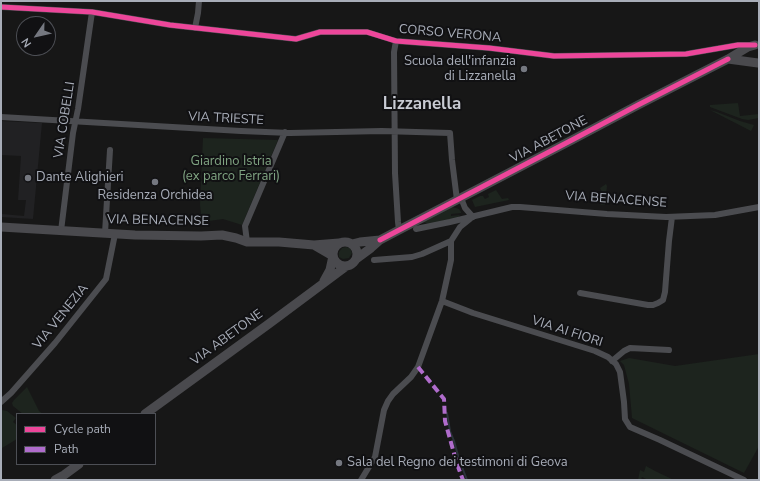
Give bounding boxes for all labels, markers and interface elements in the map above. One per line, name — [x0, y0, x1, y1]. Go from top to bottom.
north arrow — [16, 16, 56, 56]
street label: CORSO VERONA — [398, 22, 502, 46]
text: N — [18, 35, 35, 50]
place label: Scuola dell'infanzia di Lizzanella — [404, 54, 516, 85]
marker: Scuola dell'infanzia di Lizzanella — [519, 64, 529, 74]
street label: VIA COBELLI — [51, 81, 79, 159]
district label: Lizzanella — [383, 95, 461, 115]
street label: VIA TRIESTE — [188, 109, 264, 129]
street label: VIA ABETONE — [508, 113, 590, 167]
park label: Giardino Istria (ex parco Ferrari) — [182, 154, 280, 185]
place label: Dante Alighieri — [36, 170, 124, 186]
marker: Dante Alighieri — [23, 173, 33, 183]
marker: Residenza Orchidea — [150, 177, 160, 187]
place label: Residenza Orchidea — [97, 188, 213, 204]
street label: VIA BENACENSE — [565, 189, 667, 211]
street label: VIA BENACENSE — [107, 212, 209, 230]
street label: VIA VENEZIA — [30, 281, 92, 353]
street label: VIA ABETONE — [188, 307, 266, 369]
street label: VIA AI FIORI — [530, 313, 604, 351]
legend — [16, 413, 156, 465]
text: Cycle path — [54, 421, 111, 437]
text: Path — [54, 441, 79, 457]
place label: Sala del Regno dei testimoni di Geova — [347, 455, 568, 471]
marker: Sala del Regno dei testimoni di Geova — [334, 458, 344, 468]

